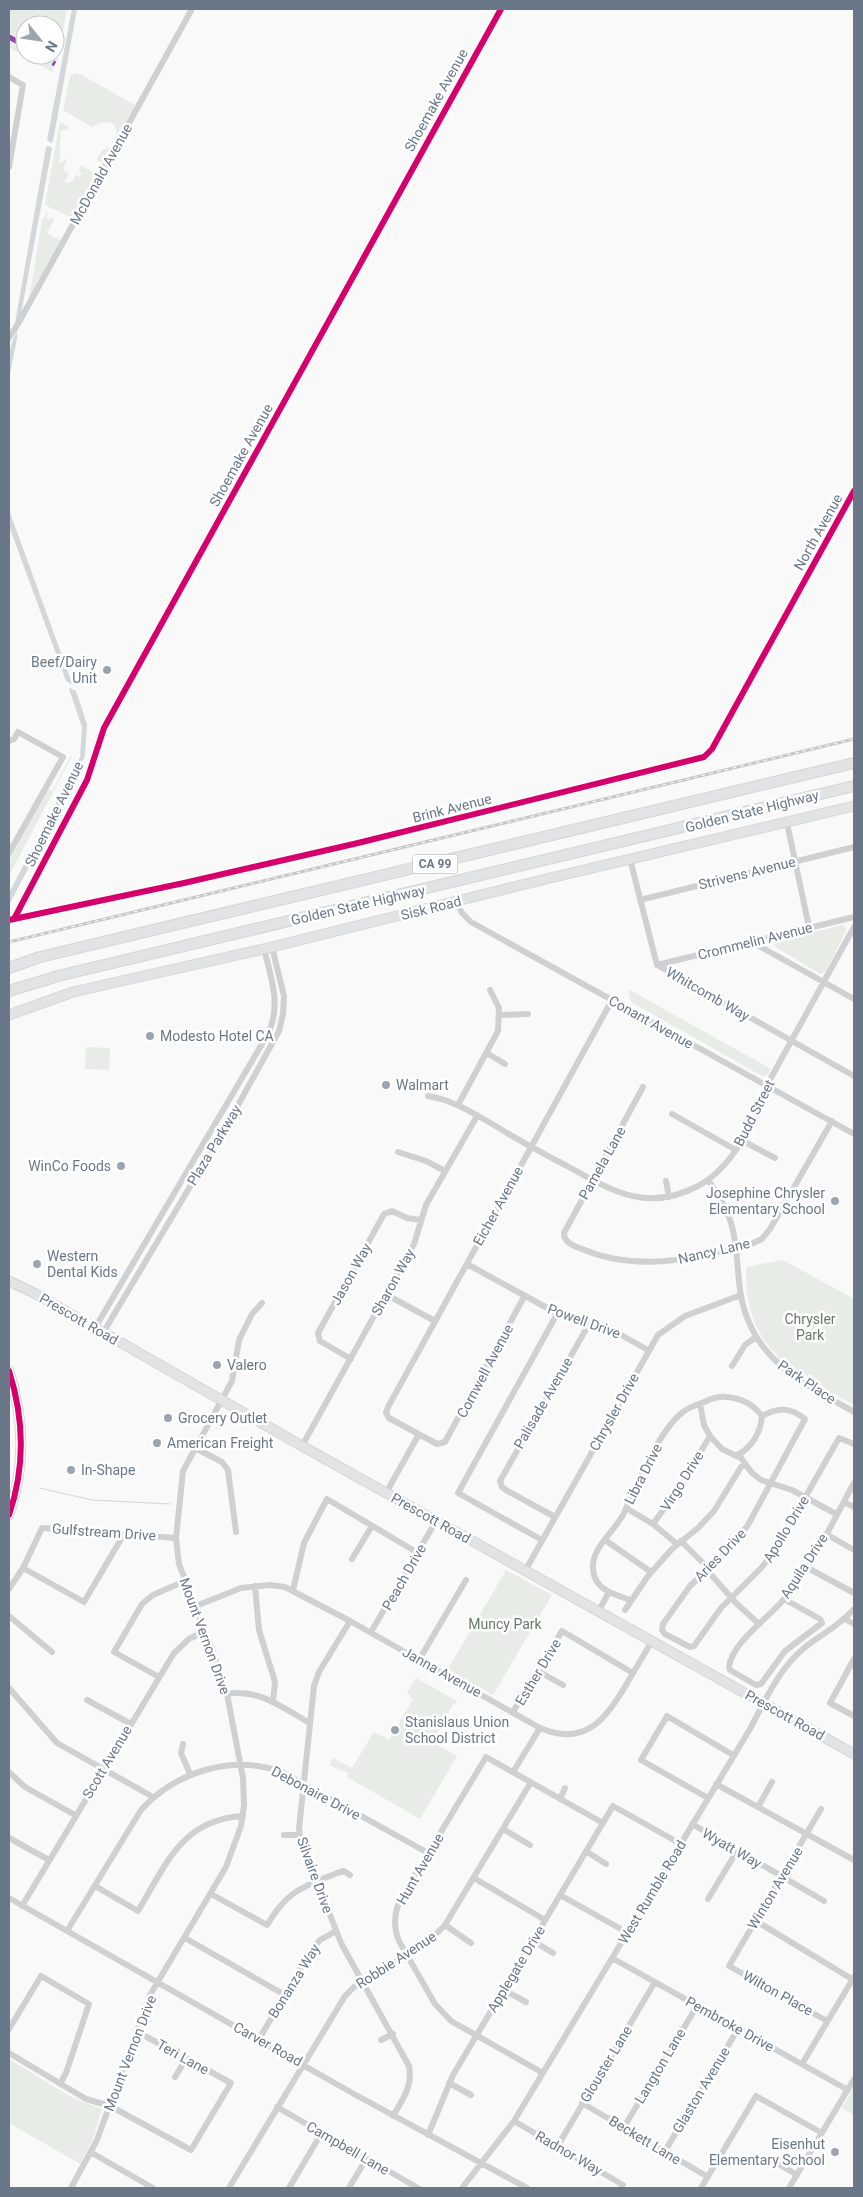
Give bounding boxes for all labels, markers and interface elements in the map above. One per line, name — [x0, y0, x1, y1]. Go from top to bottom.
north arrow — [15, 15, 65, 65]
text: N — [42, 38, 61, 55]
street label: Shoemake Avenue — [401, 46, 471, 154]
street label: McDonald Avenue — [67, 121, 135, 227]
street label: Shoemake Avenue — [206, 401, 276, 509]
street label: North Avenue — [790, 491, 846, 573]
place label: Beef/Dairy Unit — [31, 654, 97, 686]
marker: Beef/Dairy Unit — [101, 664, 113, 676]
street label: Shoemake Avenue — [22, 759, 86, 869]
street label: Golden State Highway — [684, 787, 821, 835]
street label: Brink Avenue — [411, 790, 493, 826]
street label: Strivens Avenue — [697, 853, 797, 893]
road number: CA 99 — [412, 854, 458, 874]
street label: Golden State Highway — [289, 882, 427, 928]
street label: Sisk Road — [399, 893, 463, 923]
street label: Crommelin Avenue — [696, 919, 814, 963]
street label: Whitcomb Way — [664, 964, 753, 1024]
street label: Conant Avenue — [606, 992, 696, 1052]
place label: Modesto Hotel CA — [160, 1028, 274, 1044]
marker: Modesto Hotel CA — [144, 1030, 156, 1042]
place label: Walmart — [396, 1077, 449, 1093]
street label: Budd Street — [730, 1077, 778, 1149]
marker: Walmart — [380, 1079, 392, 1091]
street label: Plaza Parkway — [184, 1102, 244, 1188]
street label: Pamela Lane — [575, 1124, 629, 1202]
place label: WinCo Foods — [28, 1158, 111, 1174]
marker: WinCo Foods — [115, 1160, 127, 1172]
street label: Eicher Avenue — [470, 1164, 526, 1248]
place label: Josephine Chrysler Elementary School — [706, 1185, 825, 1217]
marker: Josephine Chrysler Elementary School — [829, 1195, 841, 1207]
street label: Nancy Lane — [677, 1235, 751, 1267]
street label: Jason Way — [327, 1240, 375, 1308]
street label: Sharon Way — [368, 1246, 418, 1318]
place label: Western Dental Kids — [47, 1248, 118, 1280]
marker: Western Dental Kids — [31, 1258, 43, 1270]
street label: Prescott Road — [37, 1290, 121, 1348]
street label: Powell Drive — [545, 1300, 623, 1342]
park label: Chrysler Park — [784, 1311, 836, 1343]
street label: Cornwell Avenue — [454, 1322, 516, 1420]
street label: Palisade Avenue — [510, 1355, 576, 1451]
place label: Valero — [227, 1357, 267, 1373]
street label: Park Place — [775, 1357, 839, 1407]
marker: Valero — [211, 1359, 223, 1371]
street label: Chrysler Drive — [586, 1370, 642, 1454]
place label: Grocery Outlet — [178, 1410, 268, 1426]
marker: Grocery Outlet — [162, 1412, 174, 1424]
place label: American Freight — [167, 1435, 274, 1451]
marker: American Freight — [151, 1437, 163, 1449]
street label: Libra Drive — [621, 1441, 665, 1507]
street label: Virgo Drive — [657, 1448, 707, 1514]
place label: In-Shape — [81, 1462, 135, 1478]
marker: In-Shape — [65, 1464, 77, 1476]
street label: Prescott Road — [389, 1490, 473, 1546]
street label: Apollo Drive — [760, 1493, 812, 1565]
street label: Gulfstream Drive — [51, 1520, 157, 1544]
street label: Aries Drive — [691, 1525, 749, 1585]
street label: Aquila Drive — [777, 1531, 831, 1601]
street label: Peach Drive — [379, 1541, 429, 1613]
street label: Mount Vernon Drive — [176, 1576, 234, 1696]
park label: Muncy Park — [468, 1616, 543, 1632]
street label: Esther Drive — [512, 1636, 564, 1708]
street label: Janna Avenue — [400, 1644, 484, 1700]
street label: Prescott Road — [743, 1687, 827, 1743]
place label: Stanislaus Union School District — [405, 1714, 509, 1746]
street label: Scott Avenue — [79, 1723, 135, 1801]
marker: Stanislaus Union School District — [389, 1724, 401, 1736]
street label: Debonaire Drive — [269, 1763, 363, 1823]
street label: Wyatt Way — [700, 1825, 765, 1871]
street label: Hunt Avenue — [393, 1831, 447, 1907]
street label: Silvaire Drive — [294, 1835, 336, 1915]
street label: West Rumble Road — [615, 1837, 689, 1947]
street label: Winton Avenue — [744, 1844, 806, 1932]
street label: Applegate Drive — [484, 1923, 548, 2015]
street label: Robbie Avenue — [353, 1928, 439, 1992]
street label: Bonanza Way — [265, 1941, 323, 2021]
street label: Wilton Place — [740, 1967, 816, 2019]
street label: Mount Vernon Drive — [101, 1993, 159, 2113]
street label: Pembroke Drive — [683, 1993, 777, 2055]
street label: Carver Road — [231, 2019, 305, 2069]
street label: Glouster Lane — [577, 2023, 635, 2105]
street label: Langton Lane — [631, 2026, 689, 2106]
street label: Teri Lane — [154, 2036, 212, 2078]
street label: Glaston Avenue — [669, 2044, 733, 2136]
street label: Beckett Lane — [606, 2112, 684, 2168]
street label: Campbell Lane — [304, 2118, 392, 2178]
street label: Radnor Way — [533, 2127, 606, 2179]
place label: Eisenhut Elementary School — [709, 2136, 825, 2168]
marker: Eisenhut Elementary School — [829, 2146, 841, 2158]

